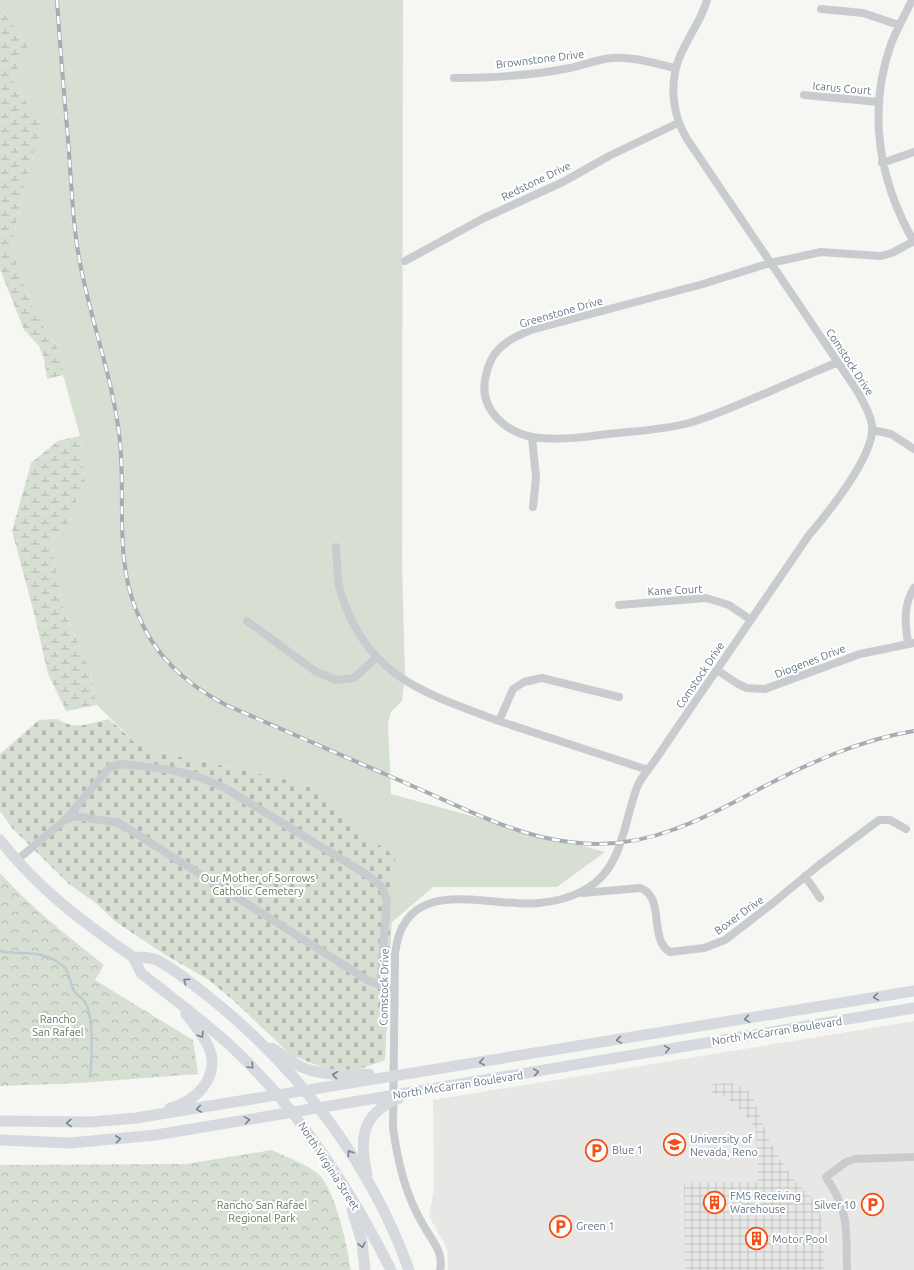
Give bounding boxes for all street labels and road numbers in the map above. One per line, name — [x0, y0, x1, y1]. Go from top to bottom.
street label: Brownstone Drive — [495, 48, 585, 70]
street label: Icarus Court — [812, 79, 873, 97]
street label: Redstone Drive — [499, 159, 573, 203]
street label: Greenstone Drive — [518, 294, 604, 330]
street label: Comstock Drive — [824, 326, 876, 398]
street label: Kane Court — [647, 583, 704, 597]
street label: Comstock Drive — [673, 640, 727, 710]
street label: Diogenes Drive — [773, 642, 847, 680]
street label: Boxer Drive — [712, 893, 766, 937]
street label: Comstock Drive — [377, 948, 391, 1026]
street label: North McCarran Boulevard — [711, 1015, 843, 1047]
street label: North McCarran Boulevard — [392, 1069, 524, 1101]
street label: North Virginia Street — [296, 1120, 362, 1213]

